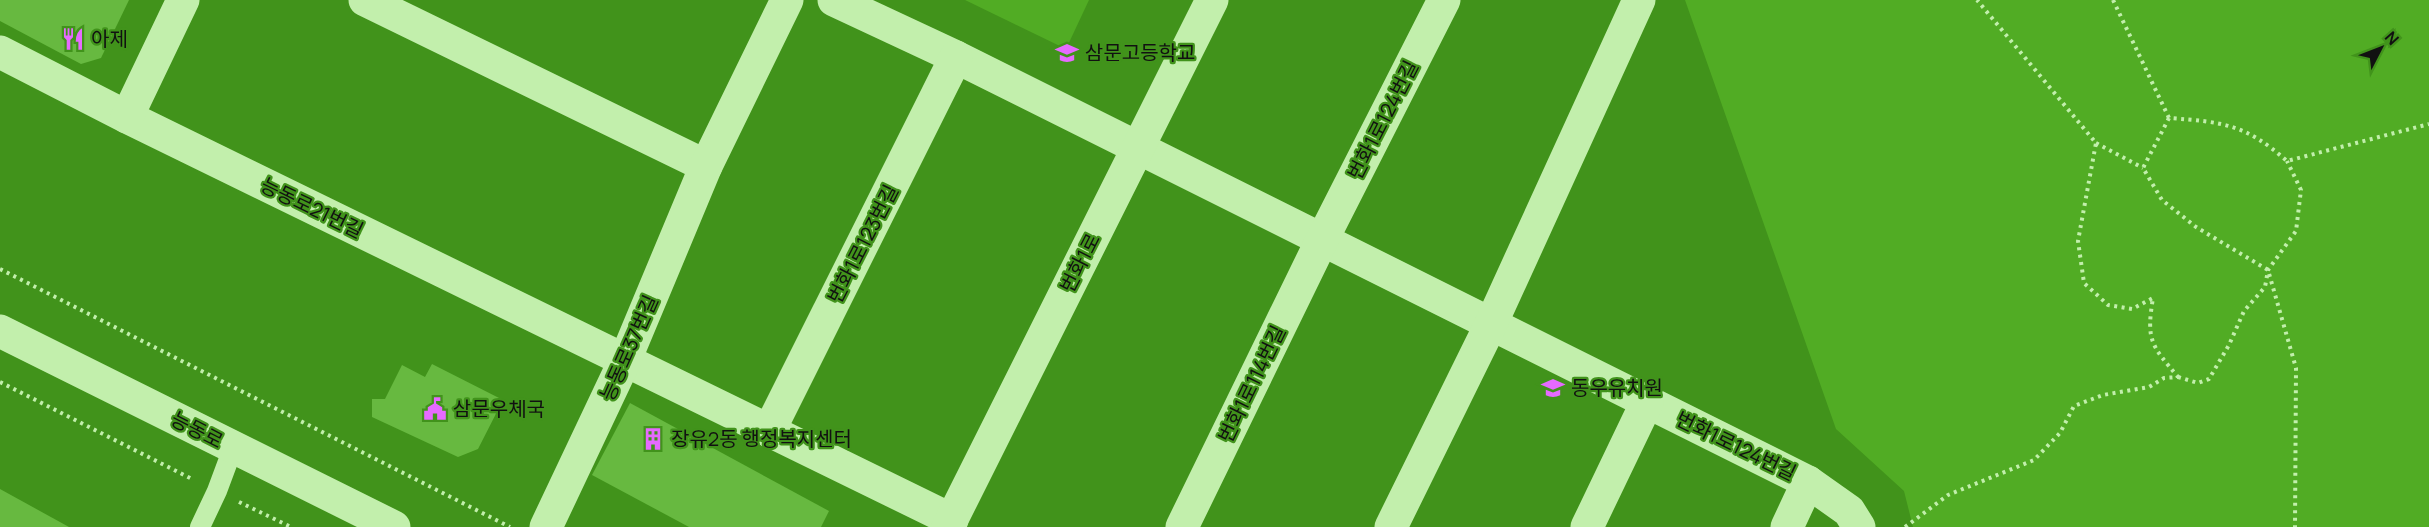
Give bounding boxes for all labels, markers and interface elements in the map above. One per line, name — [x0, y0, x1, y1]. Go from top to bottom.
north arrow — [2351, 18, 2411, 78]
place label: 아제 — [91, 25, 128, 52]
restaurant icon: 아제 — [60, 26, 86, 52]
text: N — [2380, 26, 2404, 50]
place label: 삼문고등학교 — [1085, 39, 1195, 66]
school or university icon: 삼문고등학교 — [1054, 40, 1080, 66]
street label: 번화1로124번길 — [1341, 56, 1424, 184]
street label: 능동로21번길 — [256, 171, 368, 244]
street label: 번화1로123번길 — [821, 180, 904, 308]
street label: 번화1로 — [1053, 229, 1106, 297]
street label: 능동로37번길 — [593, 291, 664, 405]
street label: 번화1로114번길 — [1212, 321, 1292, 447]
place label: 동우유치원 — [1571, 374, 1663, 401]
school or university icon: 동우유치원 — [1540, 375, 1566, 401]
place label: 삼문우체국 — [453, 395, 545, 422]
public building icon: 삼문우체국 — [422, 396, 448, 422]
street label: 능동로 — [167, 405, 228, 454]
street label: 번화1로124번길 — [1672, 405, 1801, 486]
place label: 장유2동 행정복지센터 — [671, 425, 852, 452]
building icon: 장유2동 행정복지센터 — [640, 426, 666, 452]

